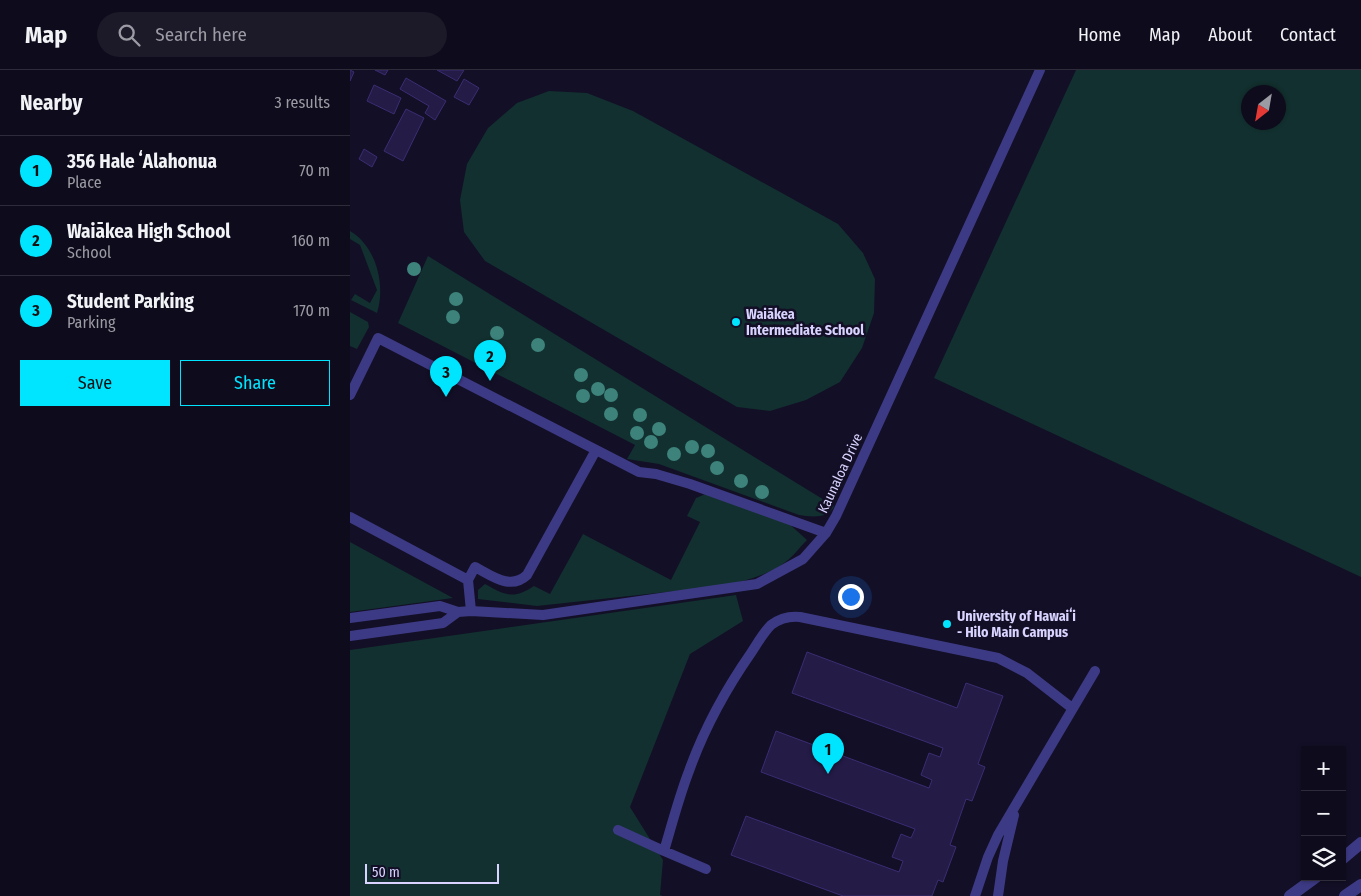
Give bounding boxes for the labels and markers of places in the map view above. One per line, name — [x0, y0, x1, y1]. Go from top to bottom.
place label: Waiākea Intermediate School — [746, 306, 864, 339]
marker: Waiākea Intermediate School — [730, 316, 742, 328]
pin: 2 — [474, 340, 506, 381]
pin: 3 — [430, 356, 462, 397]
place label: University of Hawaiʻi - Hilo Main Campus — [957, 607, 1076, 641]
marker: University of Hawaiʻi - Hilo Main Campus — [941, 618, 953, 630]
pin: 1 — [812, 733, 844, 774]

